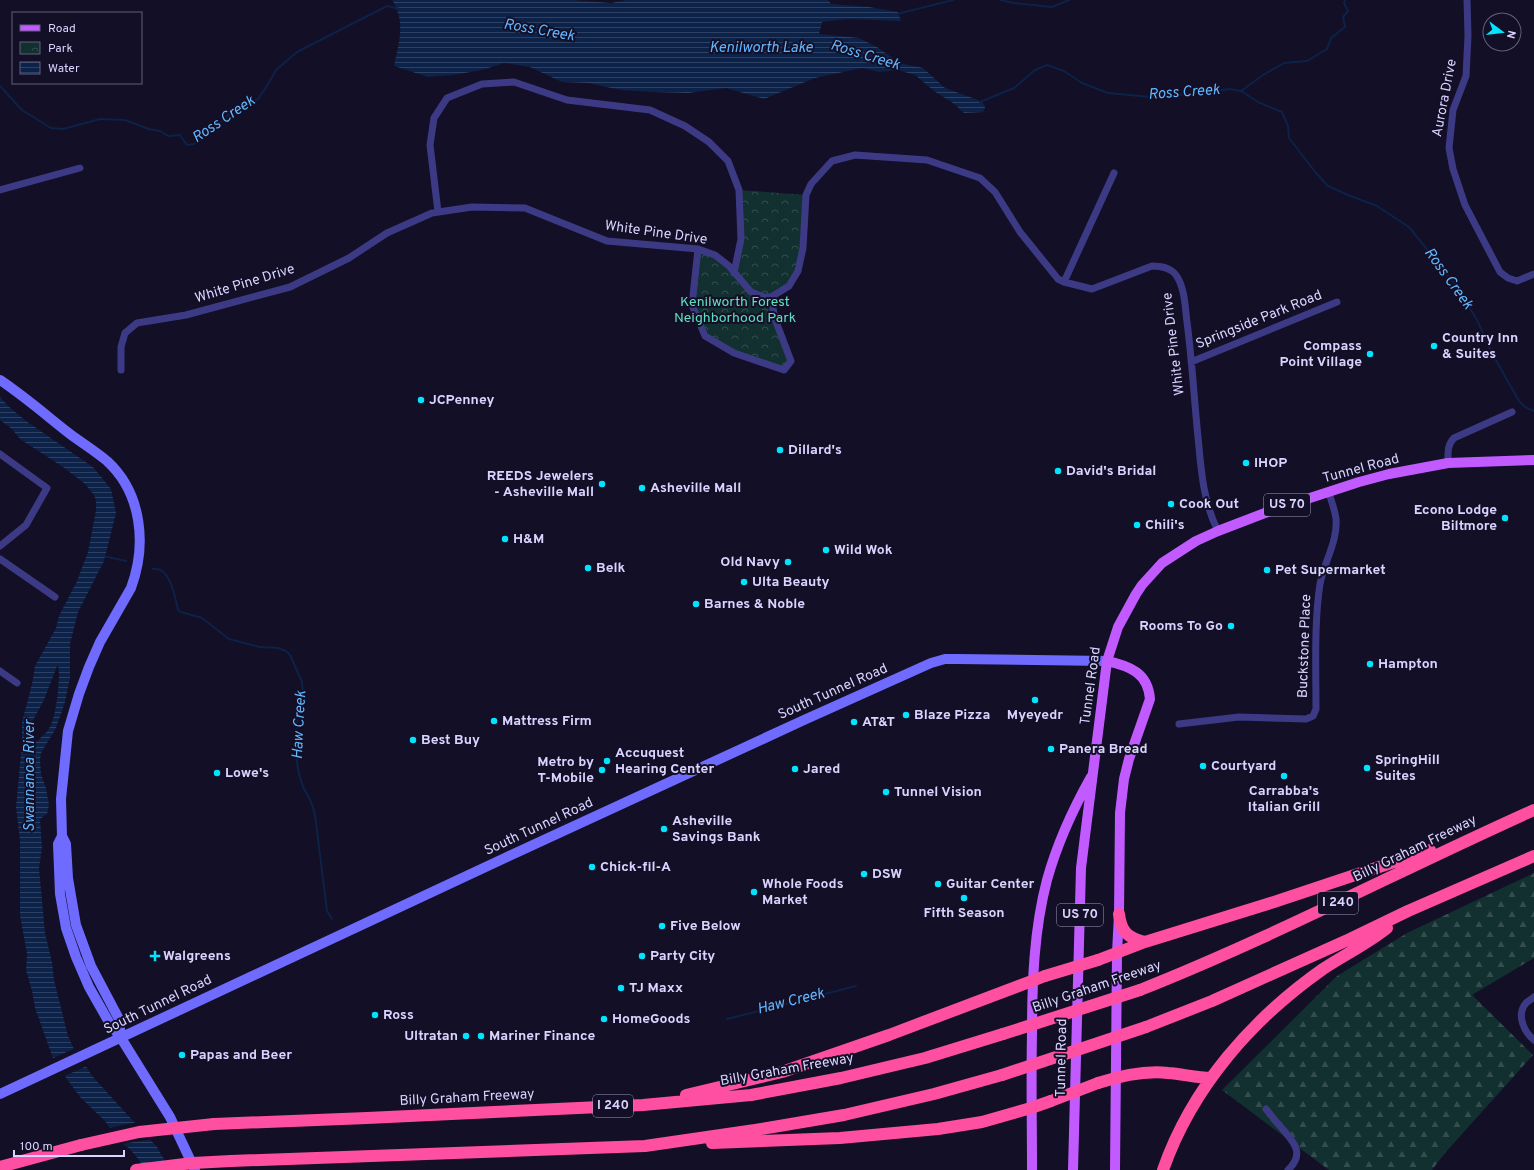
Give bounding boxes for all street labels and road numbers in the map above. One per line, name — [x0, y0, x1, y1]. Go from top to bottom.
street label: Aurora Drive — [1429, 57, 1461, 139]
street label: White Pine Drive — [604, 217, 708, 249]
street label: White Pine Drive — [193, 261, 297, 307]
street label: Springside Park Road — [1193, 287, 1325, 353]
street label: White Pine Drive — [1159, 292, 1189, 396]
street label: Tunnel Road — [1321, 451, 1401, 487]
road number: US 70 — [1264, 494, 1310, 516]
street label: Buckstone Place — [1295, 594, 1315, 698]
street label: Tunnel Road — [1077, 646, 1105, 726]
street label: South Tunnel Road — [776, 660, 890, 724]
street label: South Tunnel Road — [482, 794, 596, 860]
street label: Billy Graham Freeway — [1350, 812, 1480, 886]
road number: I 240 — [1318, 892, 1358, 914]
road number: US 70 — [1057, 904, 1103, 926]
street label: Billy Graham Freeway — [1030, 957, 1164, 1017]
street label: South Tunnel Road — [101, 971, 215, 1039]
street label: Tunnel Road — [1053, 1019, 1071, 1097]
street label: Billy Graham Freeway — [719, 1050, 855, 1090]
street label: Billy Graham Freeway — [399, 1086, 535, 1110]
road number: I 240 — [593, 1095, 633, 1117]

